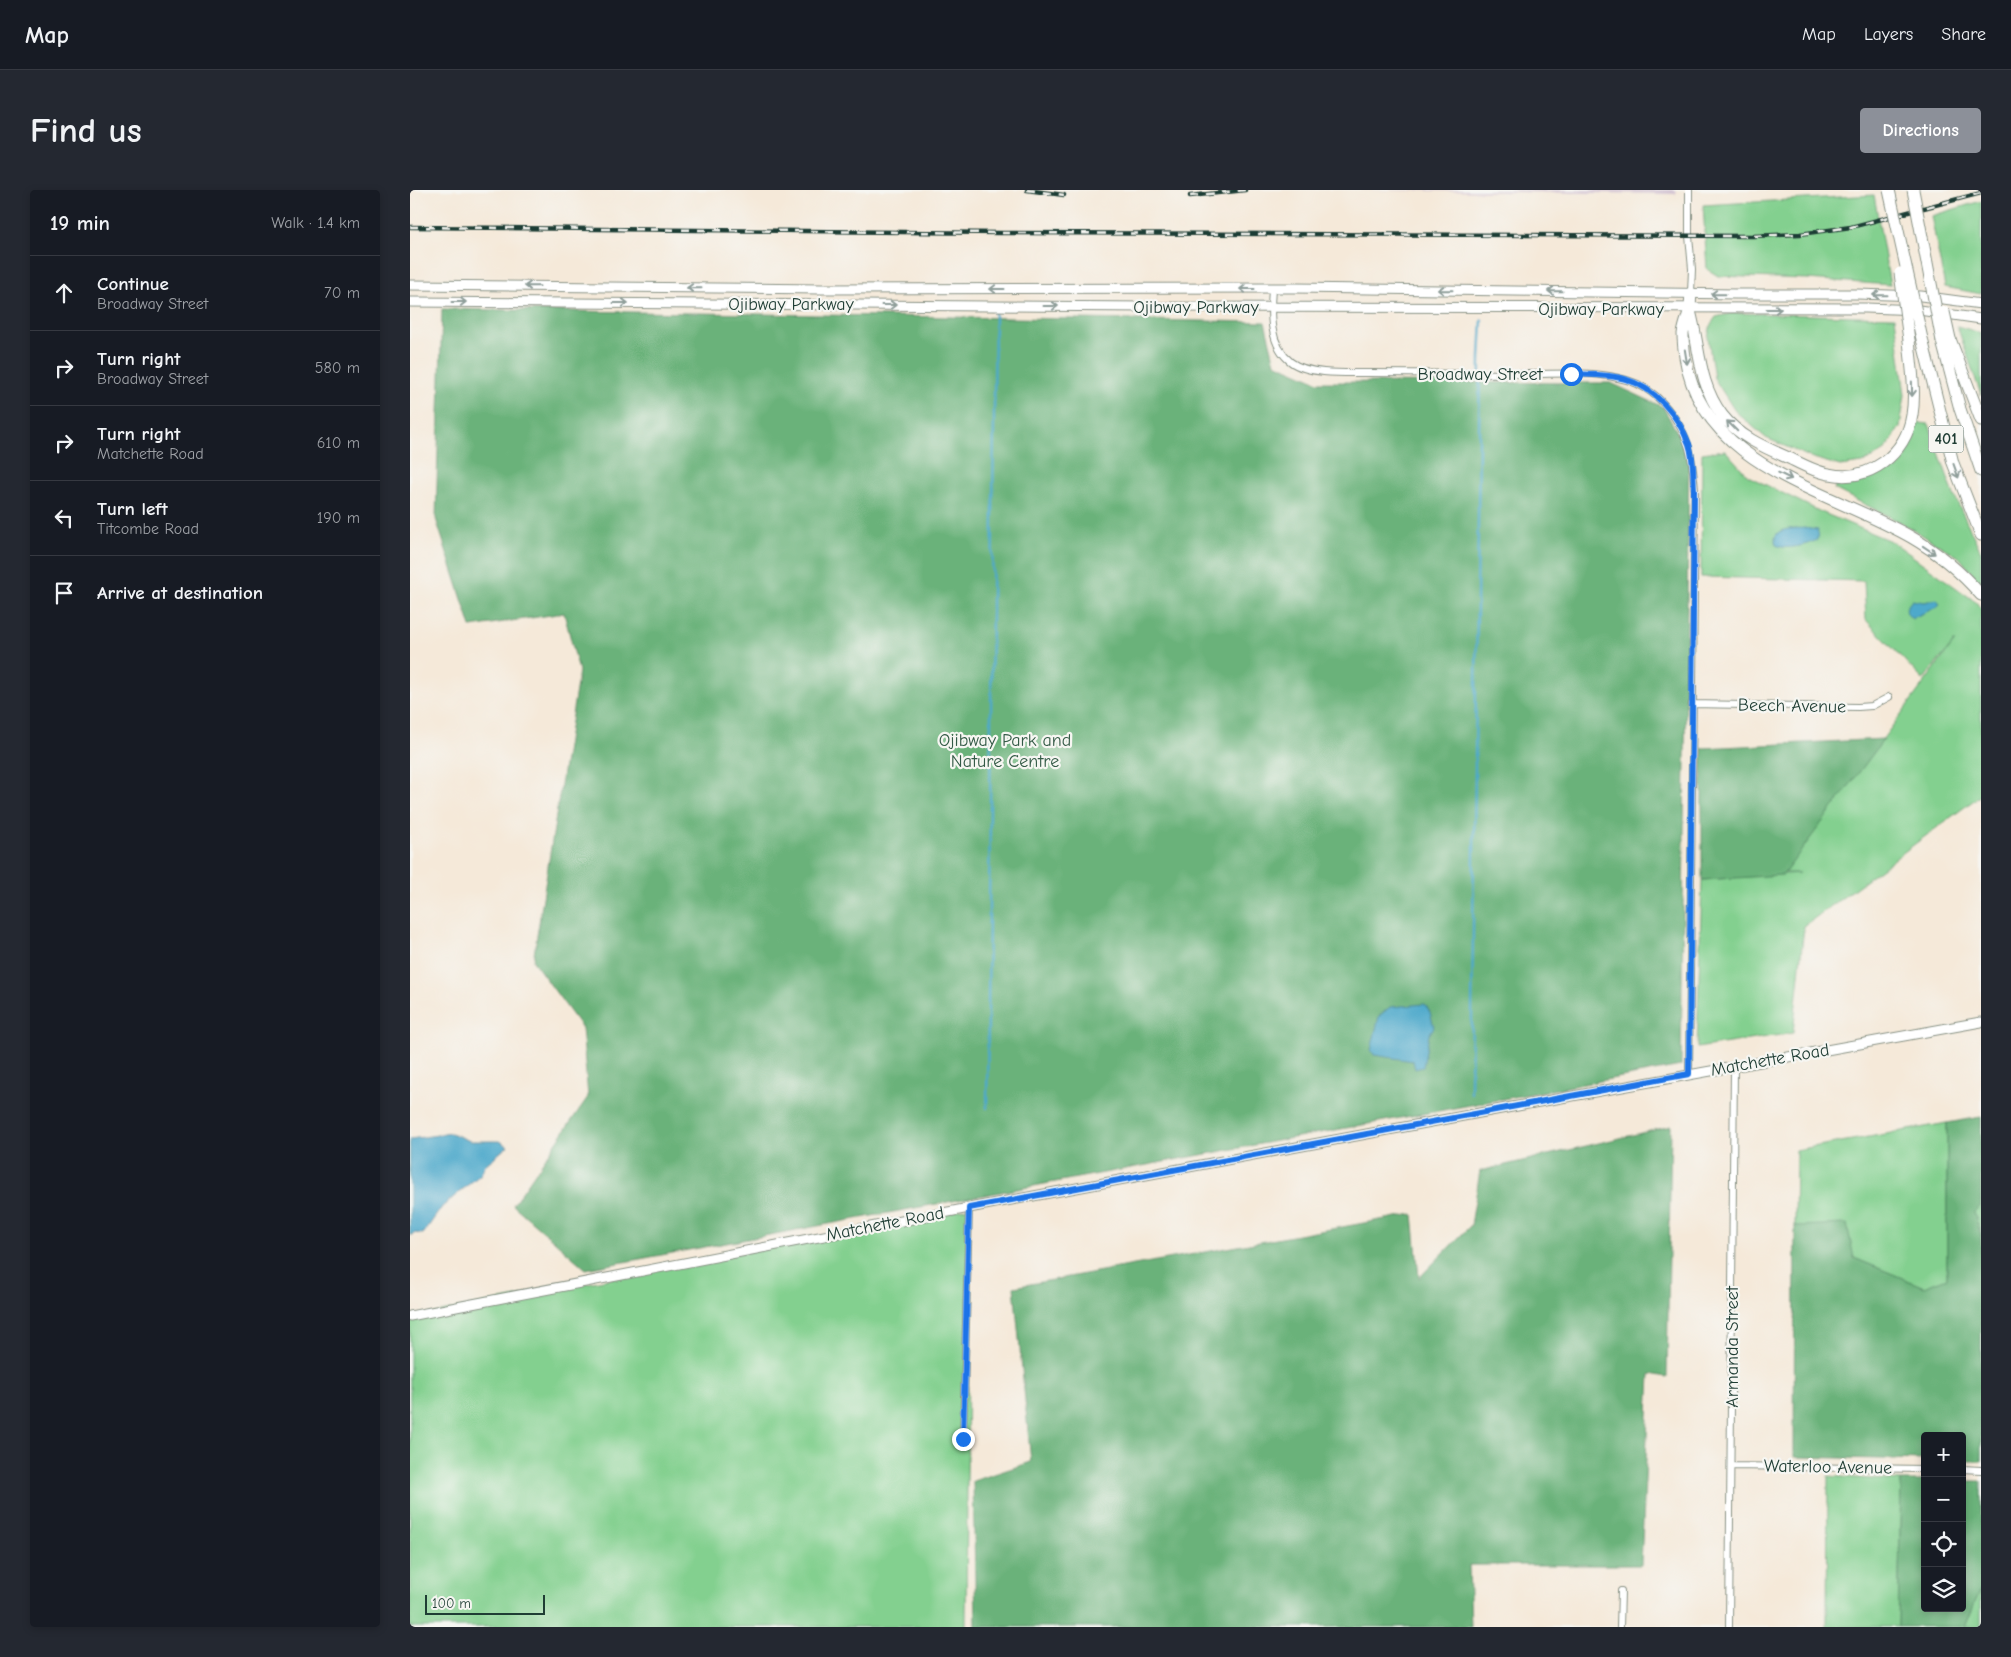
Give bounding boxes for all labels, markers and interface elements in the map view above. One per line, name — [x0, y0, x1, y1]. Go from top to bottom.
text: Map — [25, 21, 69, 49]
text: Map — [1802, 24, 1836, 45]
text: Layers — [1864, 24, 1913, 45]
text: Share — [1941, 24, 1986, 45]
button: Directions — [1860, 108, 1981, 153]
text: Find us — [30, 110, 142, 151]
text: 19 min — [50, 211, 110, 235]
text: Walk · 1.4 km — [271, 214, 360, 232]
text: Continue — [97, 273, 169, 295]
icon: ahead — [50, 279, 78, 307]
one-way arrow — [524, 281, 540, 291]
one-way arrow — [687, 283, 703, 293]
text: 70 m — [324, 284, 360, 302]
one-way arrow — [989, 284, 1006, 294]
one-way arrow — [1239, 284, 1256, 294]
one-way arrow — [1437, 285, 1454, 295]
one-way arrow — [1548, 286, 1564, 296]
one-way arrow — [1710, 289, 1726, 299]
one-way arrow — [1873, 290, 1889, 299]
street label: Ojibway Parkway — [728, 294, 855, 315]
text: Broadway Street — [97, 295, 208, 313]
one-way arrow — [450, 297, 466, 307]
street label: Ojibway Parkway — [1133, 297, 1260, 318]
one-way arrow — [612, 298, 629, 308]
street label: Ojibway Parkway — [1538, 299, 1665, 320]
one-way arrow — [880, 300, 896, 310]
one-way arrow — [1042, 301, 1059, 311]
one-way arrow — [1765, 304, 1781, 314]
text: Turn right — [97, 348, 181, 370]
one-way arrow — [1681, 348, 1691, 364]
icon: right — [50, 354, 78, 382]
text: 580 m — [315, 359, 360, 377]
route start — [1560, 363, 1583, 386]
street label: Broadway Street — [1417, 364, 1543, 385]
text: Broadway Street — [97, 370, 208, 388]
one-way arrow — [1907, 380, 1917, 396]
one-way arrow — [1727, 420, 1739, 432]
text: Turn right — [97, 423, 181, 445]
road number: 401 — [1928, 425, 1964, 452]
icon: right — [50, 429, 78, 457]
text: 610 m — [317, 434, 360, 452]
text: Matchette Road — [97, 445, 204, 463]
one-way arrow — [1952, 463, 1961, 479]
one-way arrow — [1777, 472, 1792, 482]
text: Turn left — [97, 498, 168, 520]
icon: left — [50, 504, 78, 532]
text: 190 m — [317, 509, 360, 527]
text: Titcombe Road — [97, 520, 199, 538]
one-way arrow — [1922, 545, 1936, 555]
icon: arrive — [50, 579, 78, 607]
text: Arrive at destination — [97, 582, 263, 604]
street label: Beech Avenue — [1738, 695, 1846, 717]
park label: Ojibway Park and Nature Centre — [939, 730, 1071, 772]
street label: Matchette Road — [1709, 1039, 1831, 1081]
street label: Matchette Road — [824, 1202, 946, 1246]
street label: Armanda Street — [1722, 1285, 1743, 1408]
route end — [952, 1428, 975, 1451]
map controls — [1921, 1432, 1966, 1612]
button: + — [1921, 1432, 1966, 1477]
street label: Waterloo Avenue — [1764, 1455, 1892, 1479]
button: − — [1921, 1477, 1966, 1522]
button: locate — [1921, 1522, 1966, 1567]
button: layers — [1921, 1567, 1966, 1612]
scale bar — [425, 1592, 545, 1615]
text: 100 m — [432, 1595, 471, 1612]

